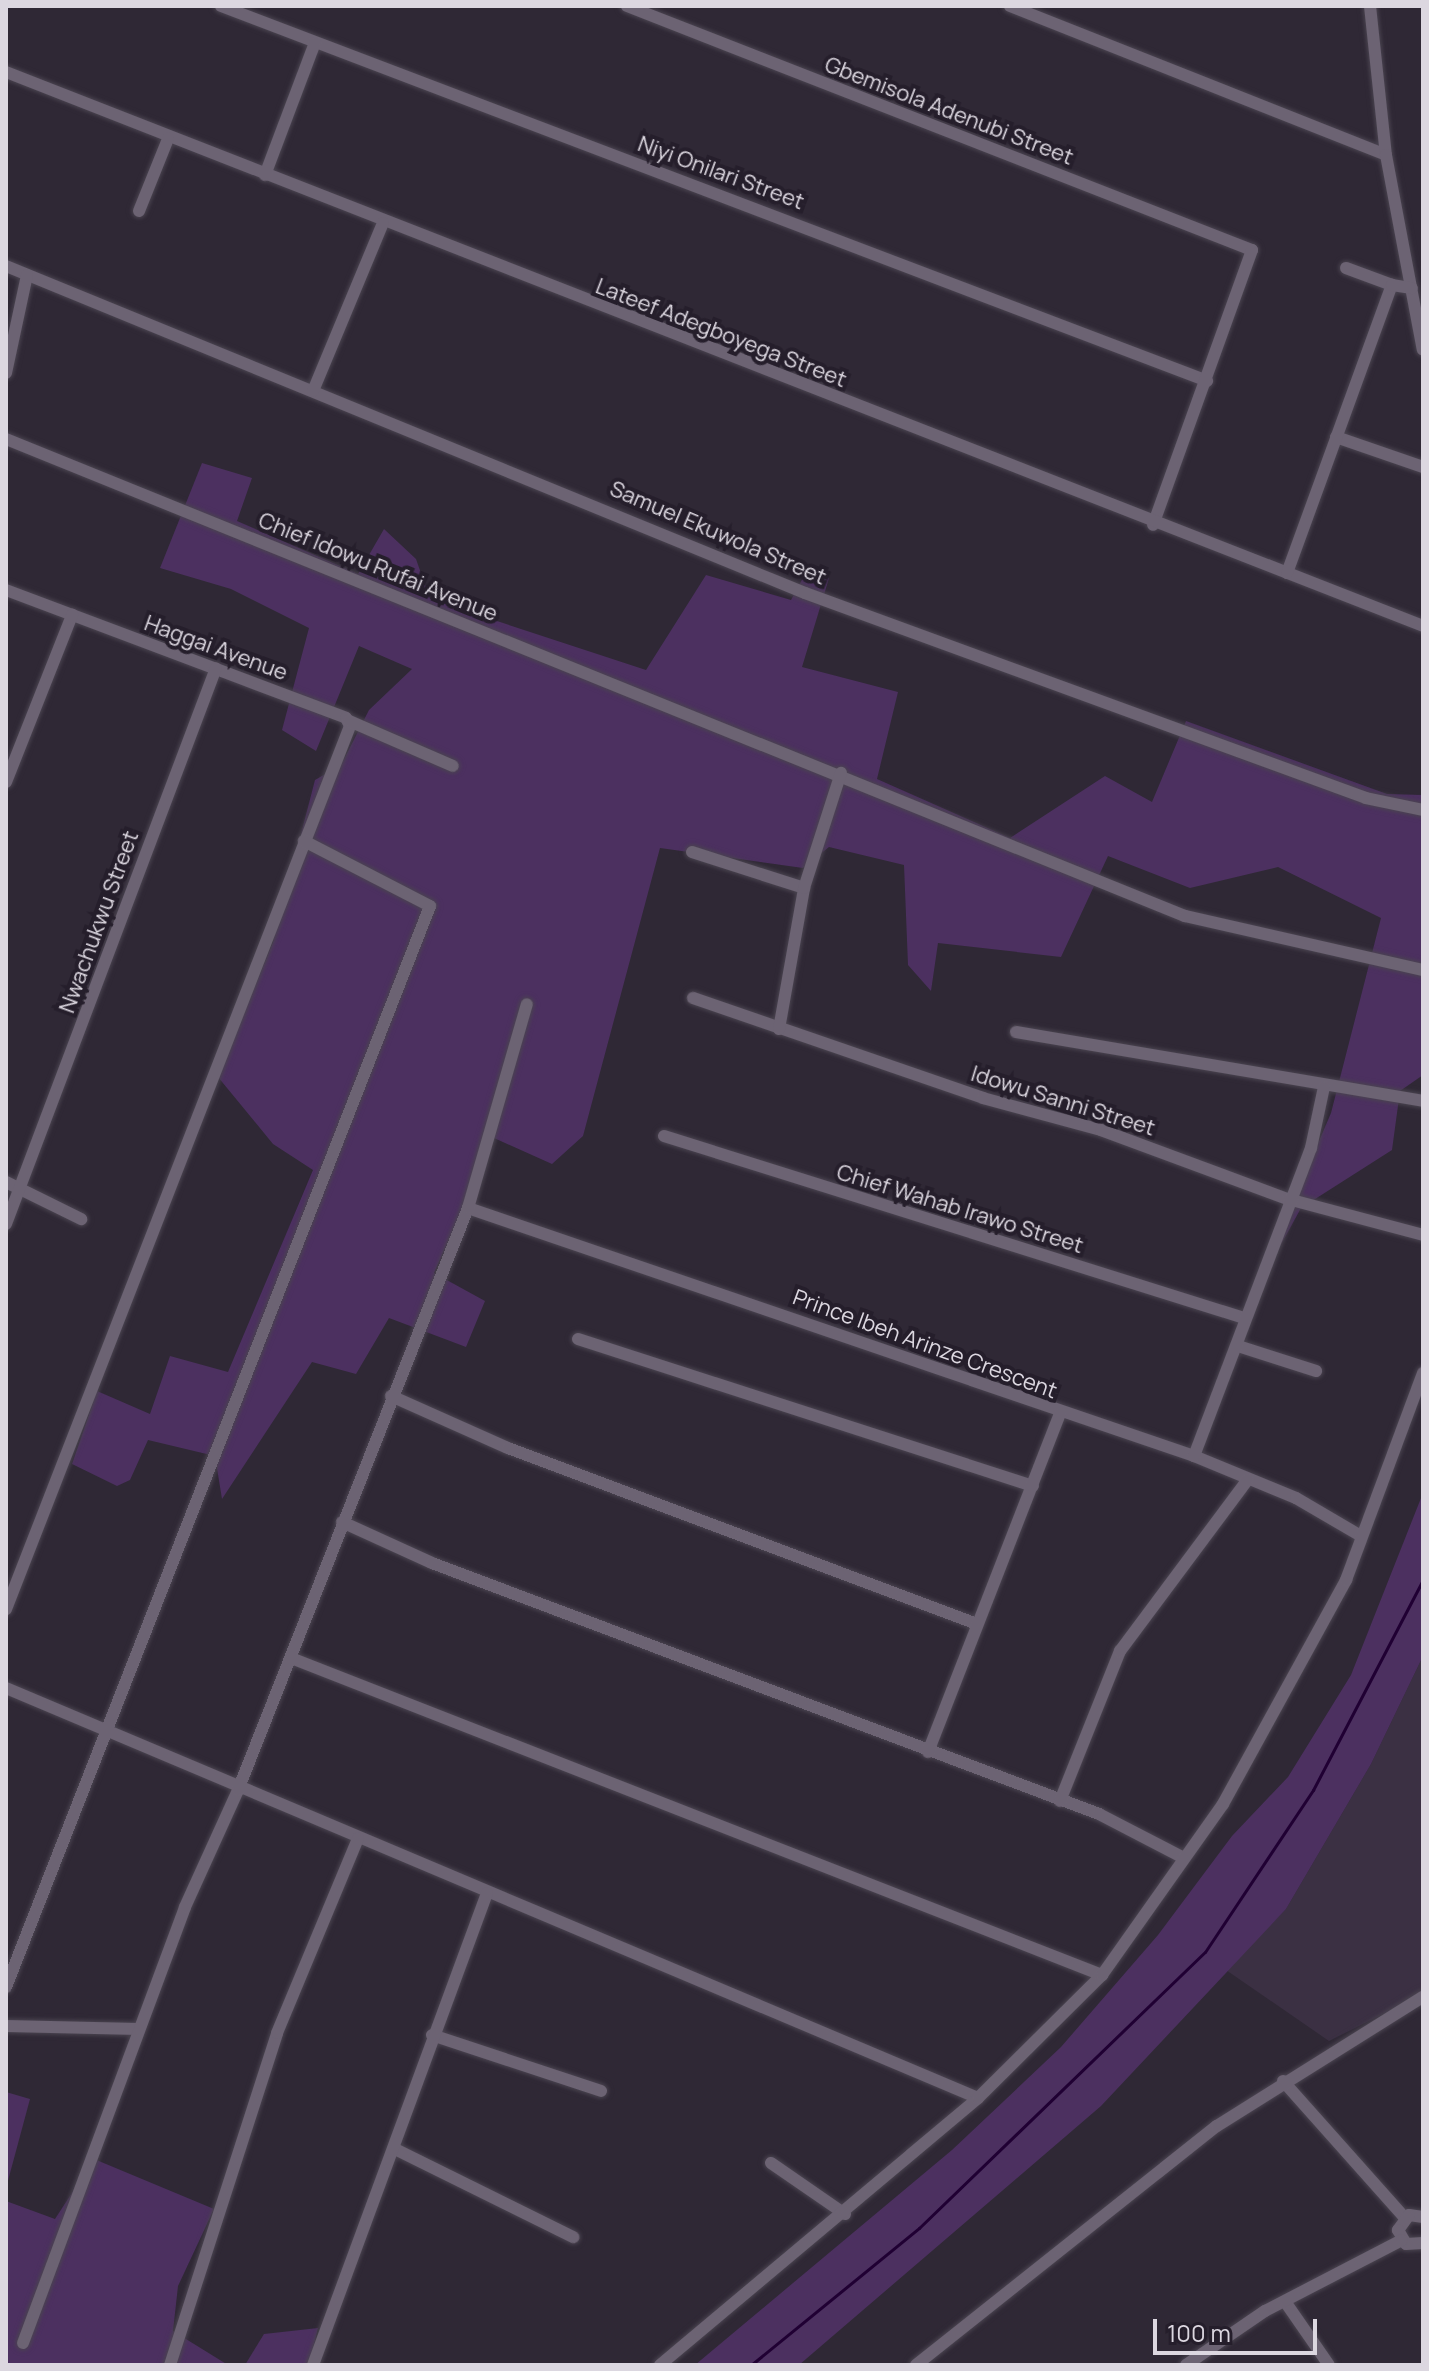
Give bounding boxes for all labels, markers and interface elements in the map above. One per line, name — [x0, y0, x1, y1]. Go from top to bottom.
street label: Gbemisola Adenubi Street — [821, 51, 1077, 171]
street label: Niyi Onilari Street — [634, 131, 808, 215]
street label: Lateef Adegboyega Street — [592, 273, 850, 393]
street label: Samuel Ekuwola Street — [606, 475, 830, 591]
street label: Chief Idowu Rufai Avenue — [255, 507, 501, 627]
street label: Haggai Avenue — [141, 610, 291, 686]
street label: Nwachukwu Street — [54, 827, 144, 1017]
street label: Idowu Sanni Street — [968, 1060, 1158, 1142]
street label: Chief Wahab Irawo Street — [834, 1159, 1086, 1259]
street label: Prince Ibeh Arinze Crescent — [789, 1284, 1061, 1404]
scale bar — [1157, 2303, 1321, 2353]
text: 100 m — [1167, 2316, 1231, 2349]

